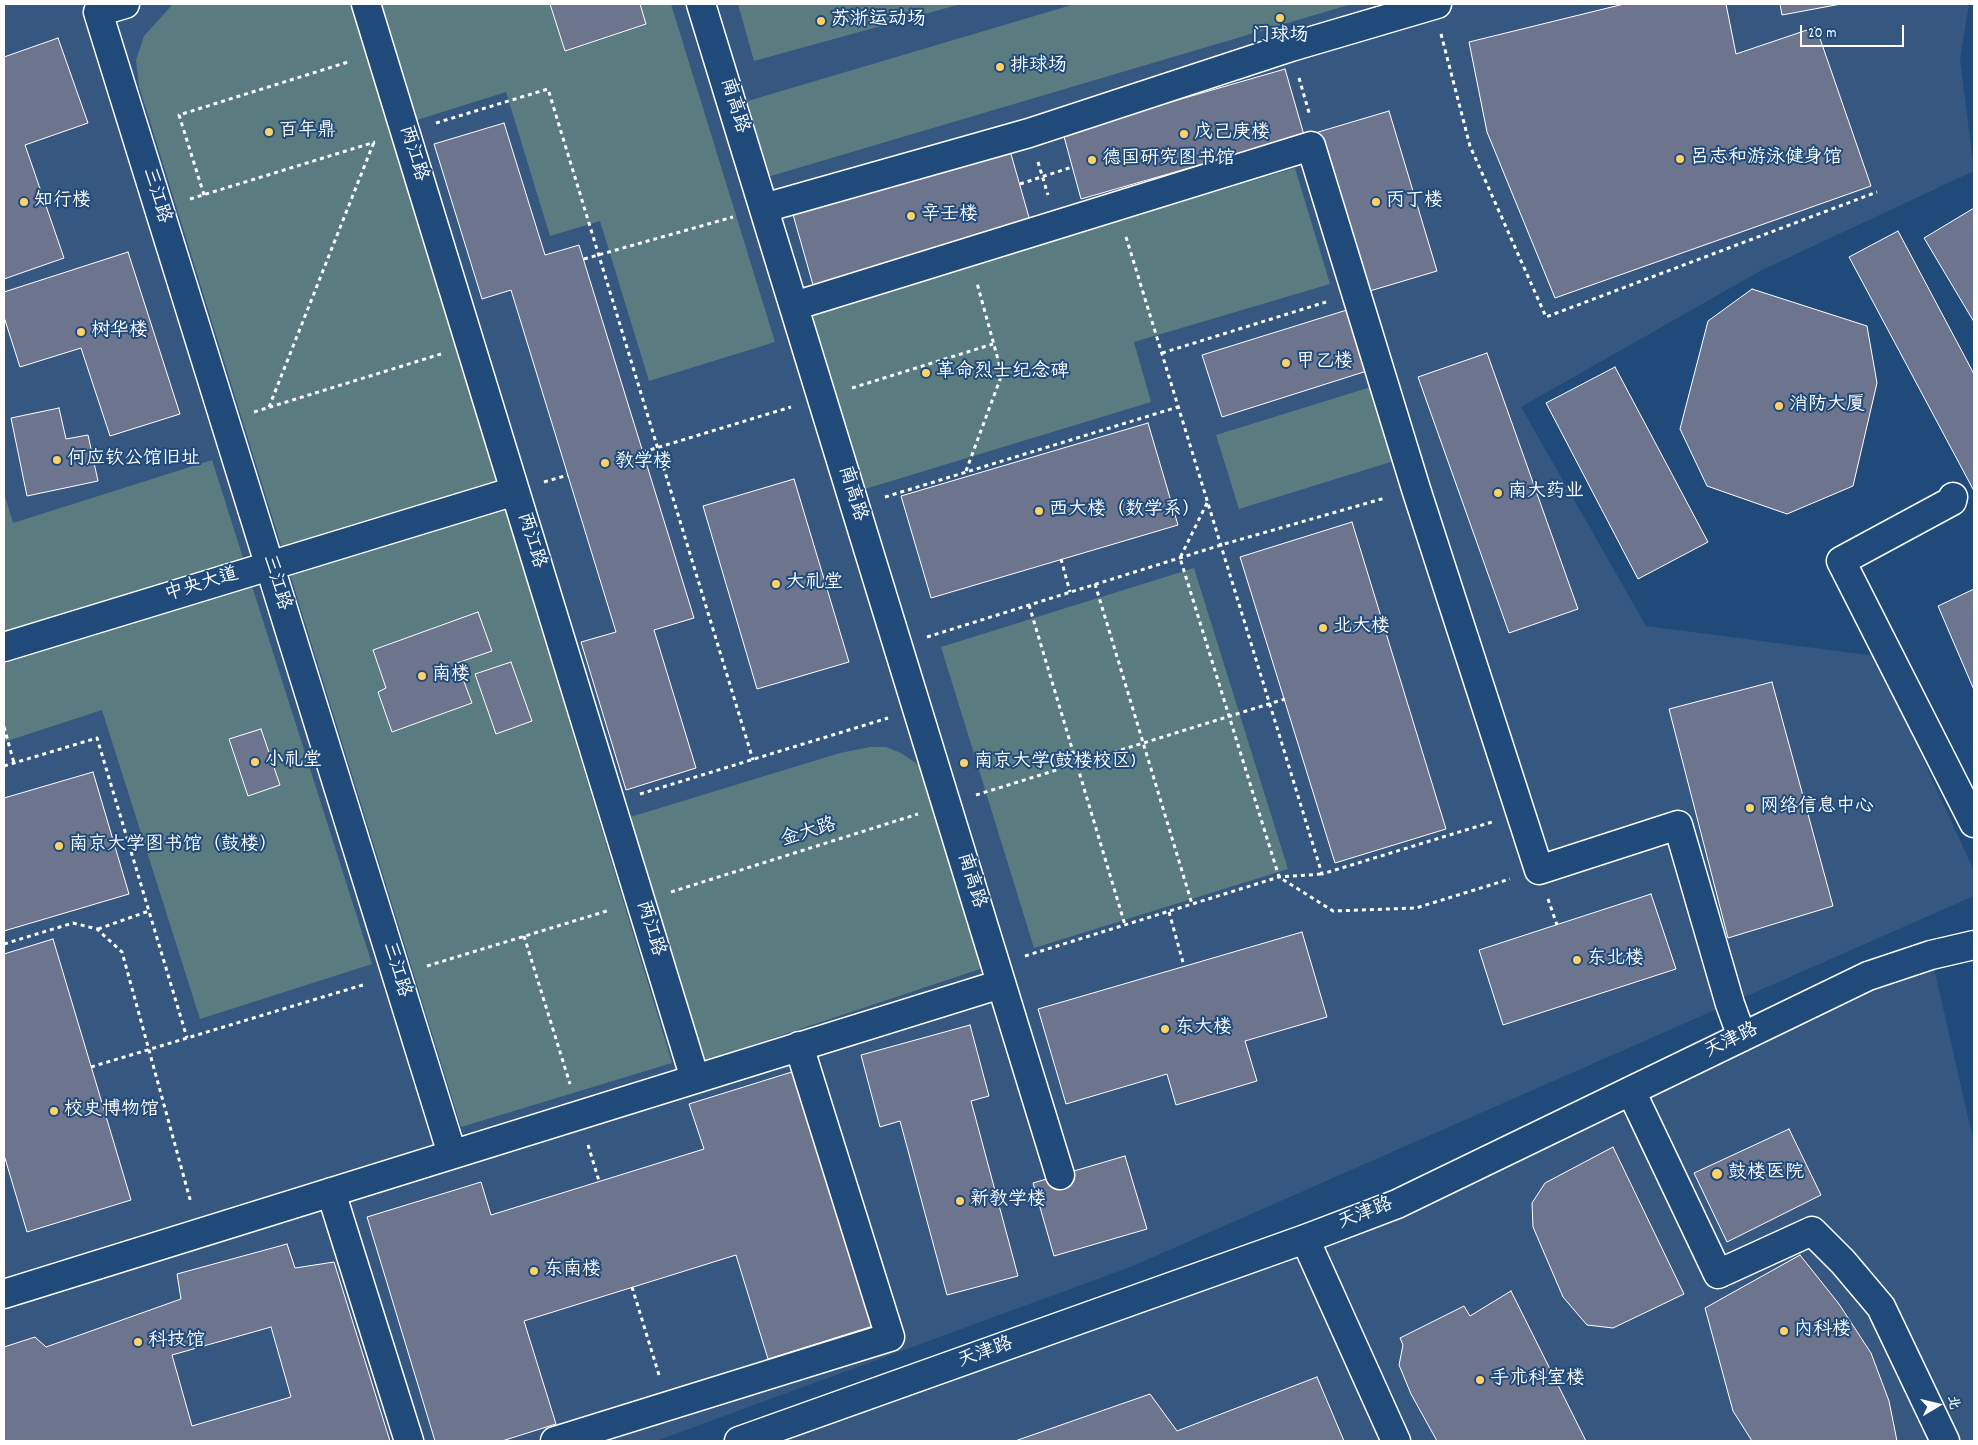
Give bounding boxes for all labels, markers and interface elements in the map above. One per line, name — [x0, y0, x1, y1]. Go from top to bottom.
place label: 苏浙运动场 — [831, 10, 926, 32]
marker: 门球场 — [1274, 12, 1286, 24]
marker: 苏浙运动场 — [815, 15, 827, 27]
scale bar — [1803, 15, 1907, 47]
text: 20 m — [1808, 23, 1836, 45]
place label: 门球场 — [1252, 26, 1308, 48]
place label: 排球场 — [1010, 56, 1067, 78]
marker: 排球场 — [994, 61, 1006, 73]
street label: 南高路 — [714, 75, 752, 137]
place label: 百年鼎 — [279, 121, 336, 143]
street label: 两江路 — [393, 123, 431, 185]
place label: 戊己庚楼 — [1194, 123, 1270, 145]
marker: 百年鼎 — [263, 126, 275, 138]
marker: 戊己庚楼 — [1178, 128, 1190, 140]
place label: 吕志和游泳健身馆 — [1690, 148, 1842, 170]
place label: 德国研究图书馆 — [1102, 149, 1235, 171]
marker: 吕志和游泳健身馆 — [1674, 153, 1686, 165]
marker: 德国研究图书馆 — [1086, 154, 1098, 166]
street label: 三江路 — [136, 165, 174, 227]
place label: 知行楼 — [34, 191, 91, 213]
place label: 丙丁楼 — [1386, 191, 1443, 213]
marker: 知行楼 — [18, 196, 30, 208]
marker: 丙丁楼 — [1370, 196, 1382, 208]
place label: 辛壬楼 — [921, 205, 978, 227]
marker: 辛壬楼 — [905, 210, 917, 222]
place label: 树华楼 — [91, 321, 148, 343]
marker: 树华楼 — [75, 326, 87, 338]
place label: 甲乙楼 — [1296, 352, 1353, 374]
marker: 甲乙楼 — [1280, 357, 1292, 369]
place label: 革命烈士纪念碑 — [936, 362, 1069, 384]
marker: 革命烈士纪念碑 — [920, 367, 932, 379]
place label: 消防大厦 — [1789, 395, 1865, 417]
marker: 消防大厦 — [1773, 400, 1785, 412]
place label: 何应钦公馆旧址 — [67, 449, 200, 471]
place label: 教学楼 — [615, 452, 672, 474]
marker: 何应钦公馆旧址 — [51, 454, 63, 466]
marker: 教学楼 — [599, 457, 611, 469]
street label: 南高路 — [832, 463, 870, 525]
place label: 南大药业 — [1508, 482, 1584, 504]
marker: 南大药业 — [1492, 487, 1504, 499]
place label: 西大楼（数学系） — [1049, 500, 1201, 522]
marker: 西大楼（数学系） — [1033, 505, 1045, 517]
street label: 两江路 — [511, 510, 549, 572]
street label: 三江路 — [256, 552, 294, 614]
street label: 中央大道 — [162, 564, 242, 608]
place label: 大礼堂 — [786, 573, 843, 595]
marker: 大礼堂 — [770, 578, 782, 590]
place label: 北大楼 — [1333, 617, 1390, 639]
marker: 北大楼 — [1317, 622, 1329, 634]
place label: 南楼 — [432, 665, 470, 687]
marker: 南楼 — [416, 670, 428, 682]
place label: 小礼堂 — [265, 751, 322, 773]
place label: 南京大学(鼓楼校区) — [974, 752, 1135, 774]
marker: 小礼堂 — [249, 756, 261, 768]
marker: 南京大学(鼓楼校区) — [958, 757, 970, 769]
place label: 网络信息中心 — [1760, 797, 1874, 819]
marker: 网络信息中心 — [1744, 802, 1756, 814]
street label: 金大路 — [778, 815, 840, 853]
place label: 南京大学图书馆（鼓楼） — [69, 835, 278, 857]
marker: 南京大学图书馆（鼓楼） — [53, 840, 65, 852]
street label: 南高路 — [951, 850, 989, 912]
street label: 两江路 — [630, 898, 668, 960]
street label: 三江路 — [376, 939, 414, 1001]
place label: 东北楼 — [1587, 949, 1644, 971]
marker: 东北楼 — [1571, 954, 1583, 966]
place label: 东大楼 — [1175, 1018, 1232, 1040]
street label: 天津路 — [1701, 1019, 1763, 1065]
marker: 东大楼 — [1159, 1023, 1171, 1035]
place label: 校史博物馆 — [64, 1100, 159, 1122]
marker: 校史博物馆 — [48, 1105, 60, 1117]
place label: 鼓楼医院 — [1728, 1163, 1804, 1185]
marker: 鼓楼医院 — [1710, 1167, 1724, 1181]
place label: 新教学楼 — [970, 1190, 1046, 1212]
street label: 天津路 — [1335, 1194, 1397, 1236]
marker: 新教学楼 — [954, 1195, 966, 1207]
place label: 东南楼 — [544, 1260, 601, 1282]
marker: 东南楼 — [528, 1265, 540, 1277]
place label: 内科楼 — [1794, 1320, 1851, 1342]
marker: 内科楼 — [1778, 1325, 1790, 1337]
place label: 科技馆 — [148, 1331, 205, 1353]
street label: 天津路 — [955, 1334, 1017, 1374]
marker: 科技馆 — [132, 1336, 144, 1348]
place label: 手术科室楼 — [1490, 1369, 1585, 1391]
marker: 手术科室楼 — [1474, 1374, 1486, 1386]
north arrow — [1913, 1380, 1963, 1430]
text: 北 — [1942, 1394, 1964, 1411]

